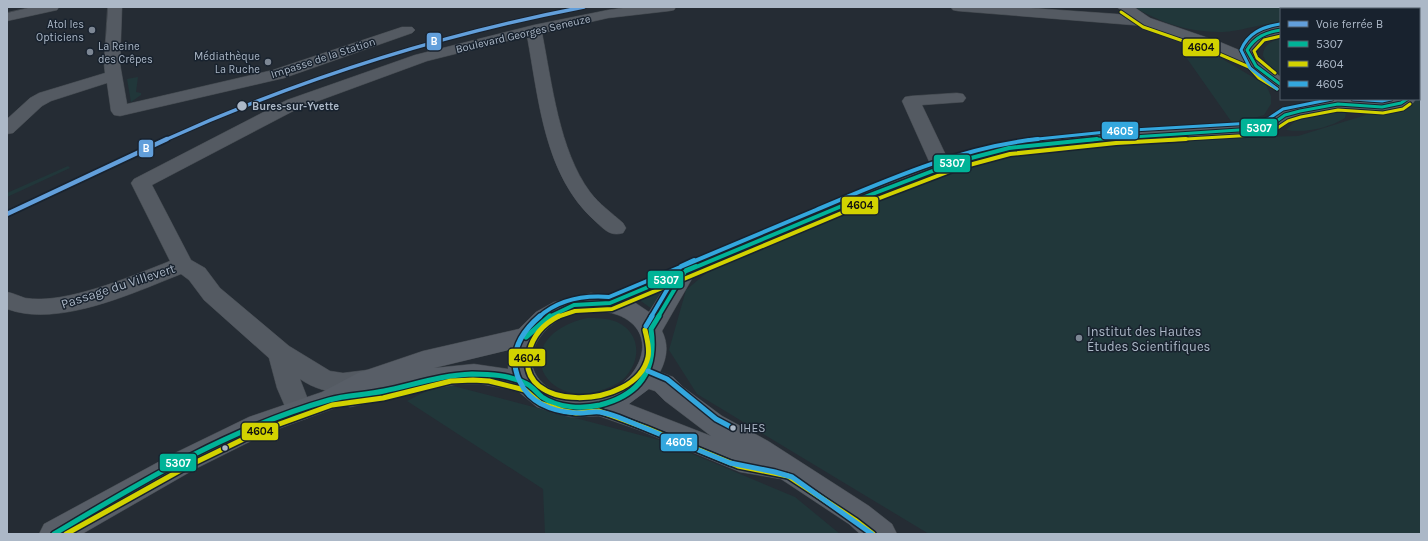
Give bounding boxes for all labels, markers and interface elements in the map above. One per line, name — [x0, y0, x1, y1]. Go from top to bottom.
legend — [1280, 8, 1420, 100]
street label: Boulevard Georges Seneuze — [454, 12, 592, 56]
text: Voie ferrée B — [1316, 17, 1383, 31]
place label: Atol les Opticiens — [36, 18, 84, 44]
marker: Atol les Opticiens — [87, 25, 97, 35]
line badge: B — [426, 32, 442, 51]
street label: Impasse de la Station — [269, 35, 377, 81]
text: B — [430, 35, 438, 48]
text: 5307 — [1316, 37, 1343, 51]
line badge: 4604 — [1182, 38, 1220, 57]
place label: La Reine des Crêpes — [98, 40, 153, 66]
text: 4604 — [1188, 41, 1215, 54]
marker: La Reine des Crêpes — [85, 47, 95, 57]
place label: Médiathèque La Ruche — [194, 50, 260, 76]
marker: Médiathèque La Ruche — [263, 57, 273, 67]
text: 4604 — [1316, 57, 1344, 71]
text: 4605 — [1316, 77, 1344, 91]
marker: Bures-sur-Yvette — [235, 99, 249, 113]
place label: Bures-sur-Yvette — [252, 100, 339, 113]
line badge: 5307 — [1240, 118, 1278, 137]
line badge: 4605 — [1101, 121, 1139, 140]
text: 5307 — [1246, 122, 1272, 135]
text: 4605 — [1107, 125, 1133, 138]
line badge: B — [138, 139, 154, 158]
text: B — [142, 142, 150, 155]
line badge: 5307 — [933, 154, 971, 173]
text: 5307 — [939, 157, 965, 170]
line badge: 4604 — [841, 196, 879, 215]
text: 4604 — [847, 199, 874, 212]
street label: Passage du Villevert — [59, 260, 177, 312]
line badge: 5307 — [647, 270, 684, 289]
text: 5307 — [653, 274, 679, 287]
place label: Institut des Hautes Études Scientifiques — [1087, 324, 1211, 355]
marker: Institut des Hautes Études Scientifiques — [1074, 333, 1084, 343]
line badge: 4604 — [508, 348, 546, 367]
text: 4604 — [514, 352, 541, 365]
place label: IHES — [740, 421, 765, 435]
line badge: 4604 — [241, 422, 279, 441]
marker: IHES — [728, 423, 738, 433]
text: 4604 — [247, 425, 274, 438]
line badge: 4605 — [660, 433, 698, 452]
text: 4605 — [666, 436, 692, 449]
unlabelled marker — [220, 443, 230, 453]
line badge: 5307 — [159, 453, 197, 472]
text: 5307 — [165, 457, 191, 470]

